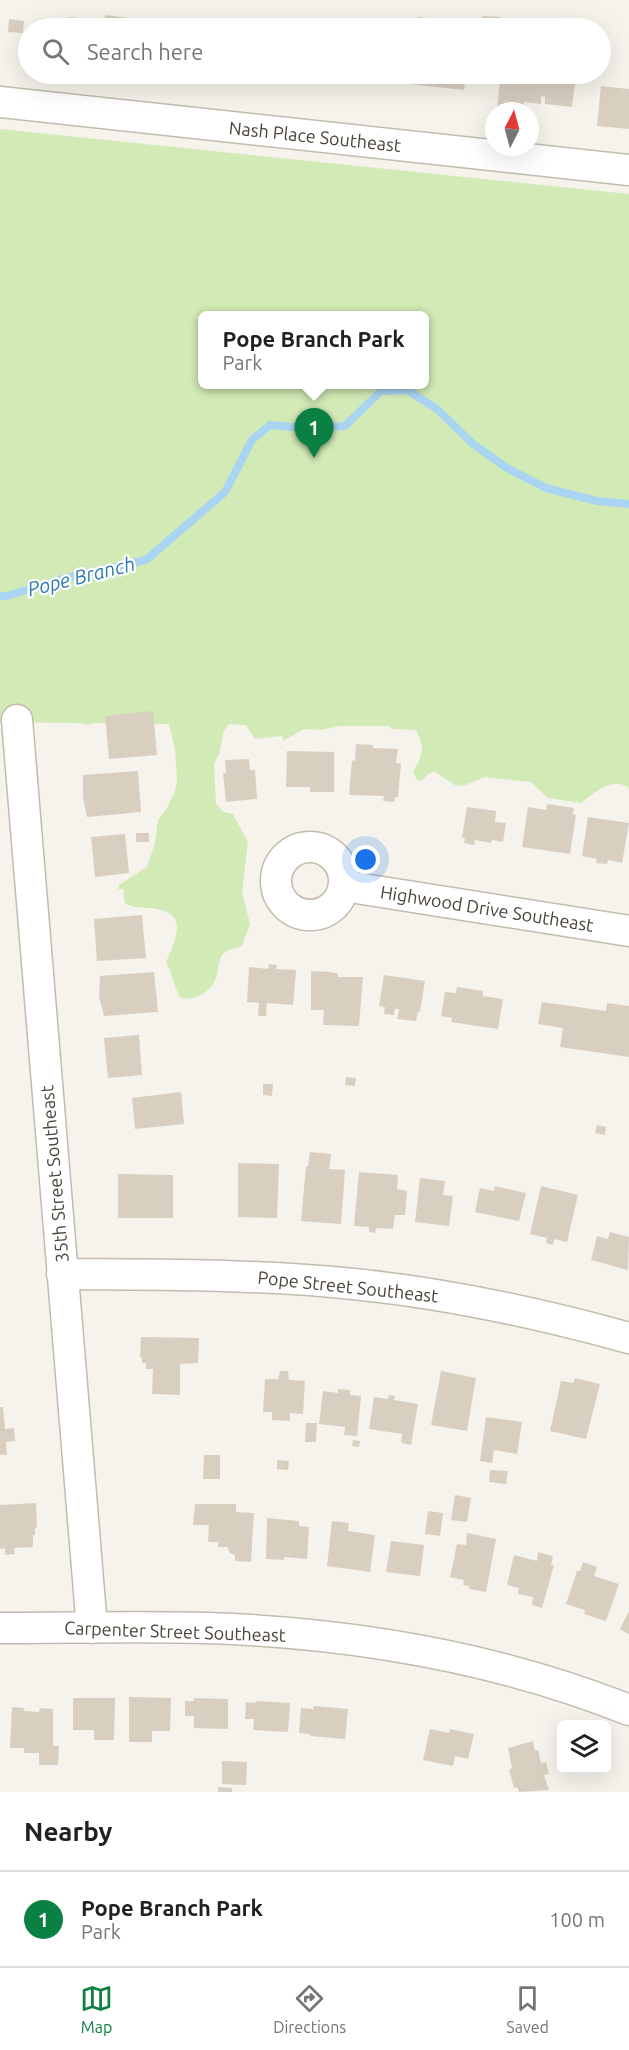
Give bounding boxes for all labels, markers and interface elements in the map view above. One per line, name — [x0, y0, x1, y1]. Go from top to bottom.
search box — [18, 18, 611, 84]
icon: search — [39, 35, 72, 68]
text: Search here — [87, 39, 203, 64]
north arrow — [485, 102, 539, 156]
street label: Nash Place Southeast — [228, 117, 402, 155]
popup — [198, 311, 429, 389]
text: Pope Branch Park — [223, 326, 404, 351]
text: Park — [223, 351, 262, 374]
pin: 1 — [294, 408, 334, 458]
water label: Pope Branch — [25, 552, 137, 600]
your location — [351, 845, 380, 874]
street label: Highwood Drive Southeast — [379, 881, 595, 935]
street label: 35th Street Southeast — [36, 1085, 72, 1263]
street label: Pope Street Southeast — [257, 1267, 439, 1305]
street label: Carpenter Street Southeast — [64, 1617, 286, 1645]
map controls — [557, 1720, 611, 1774]
button: layers — [557, 1720, 611, 1774]
text: Nearby — [24, 1817, 112, 1846]
text: Pope Branch Park — [81, 1895, 263, 1920]
text: 1 — [38, 1908, 49, 1931]
text: 100 m — [549, 1908, 605, 1931]
text: Park — [81, 1920, 121, 1943]
tab: Map — [80, 1982, 113, 2036]
tab: Directions — [273, 1982, 346, 2036]
tab: Saved — [506, 1982, 549, 2036]

